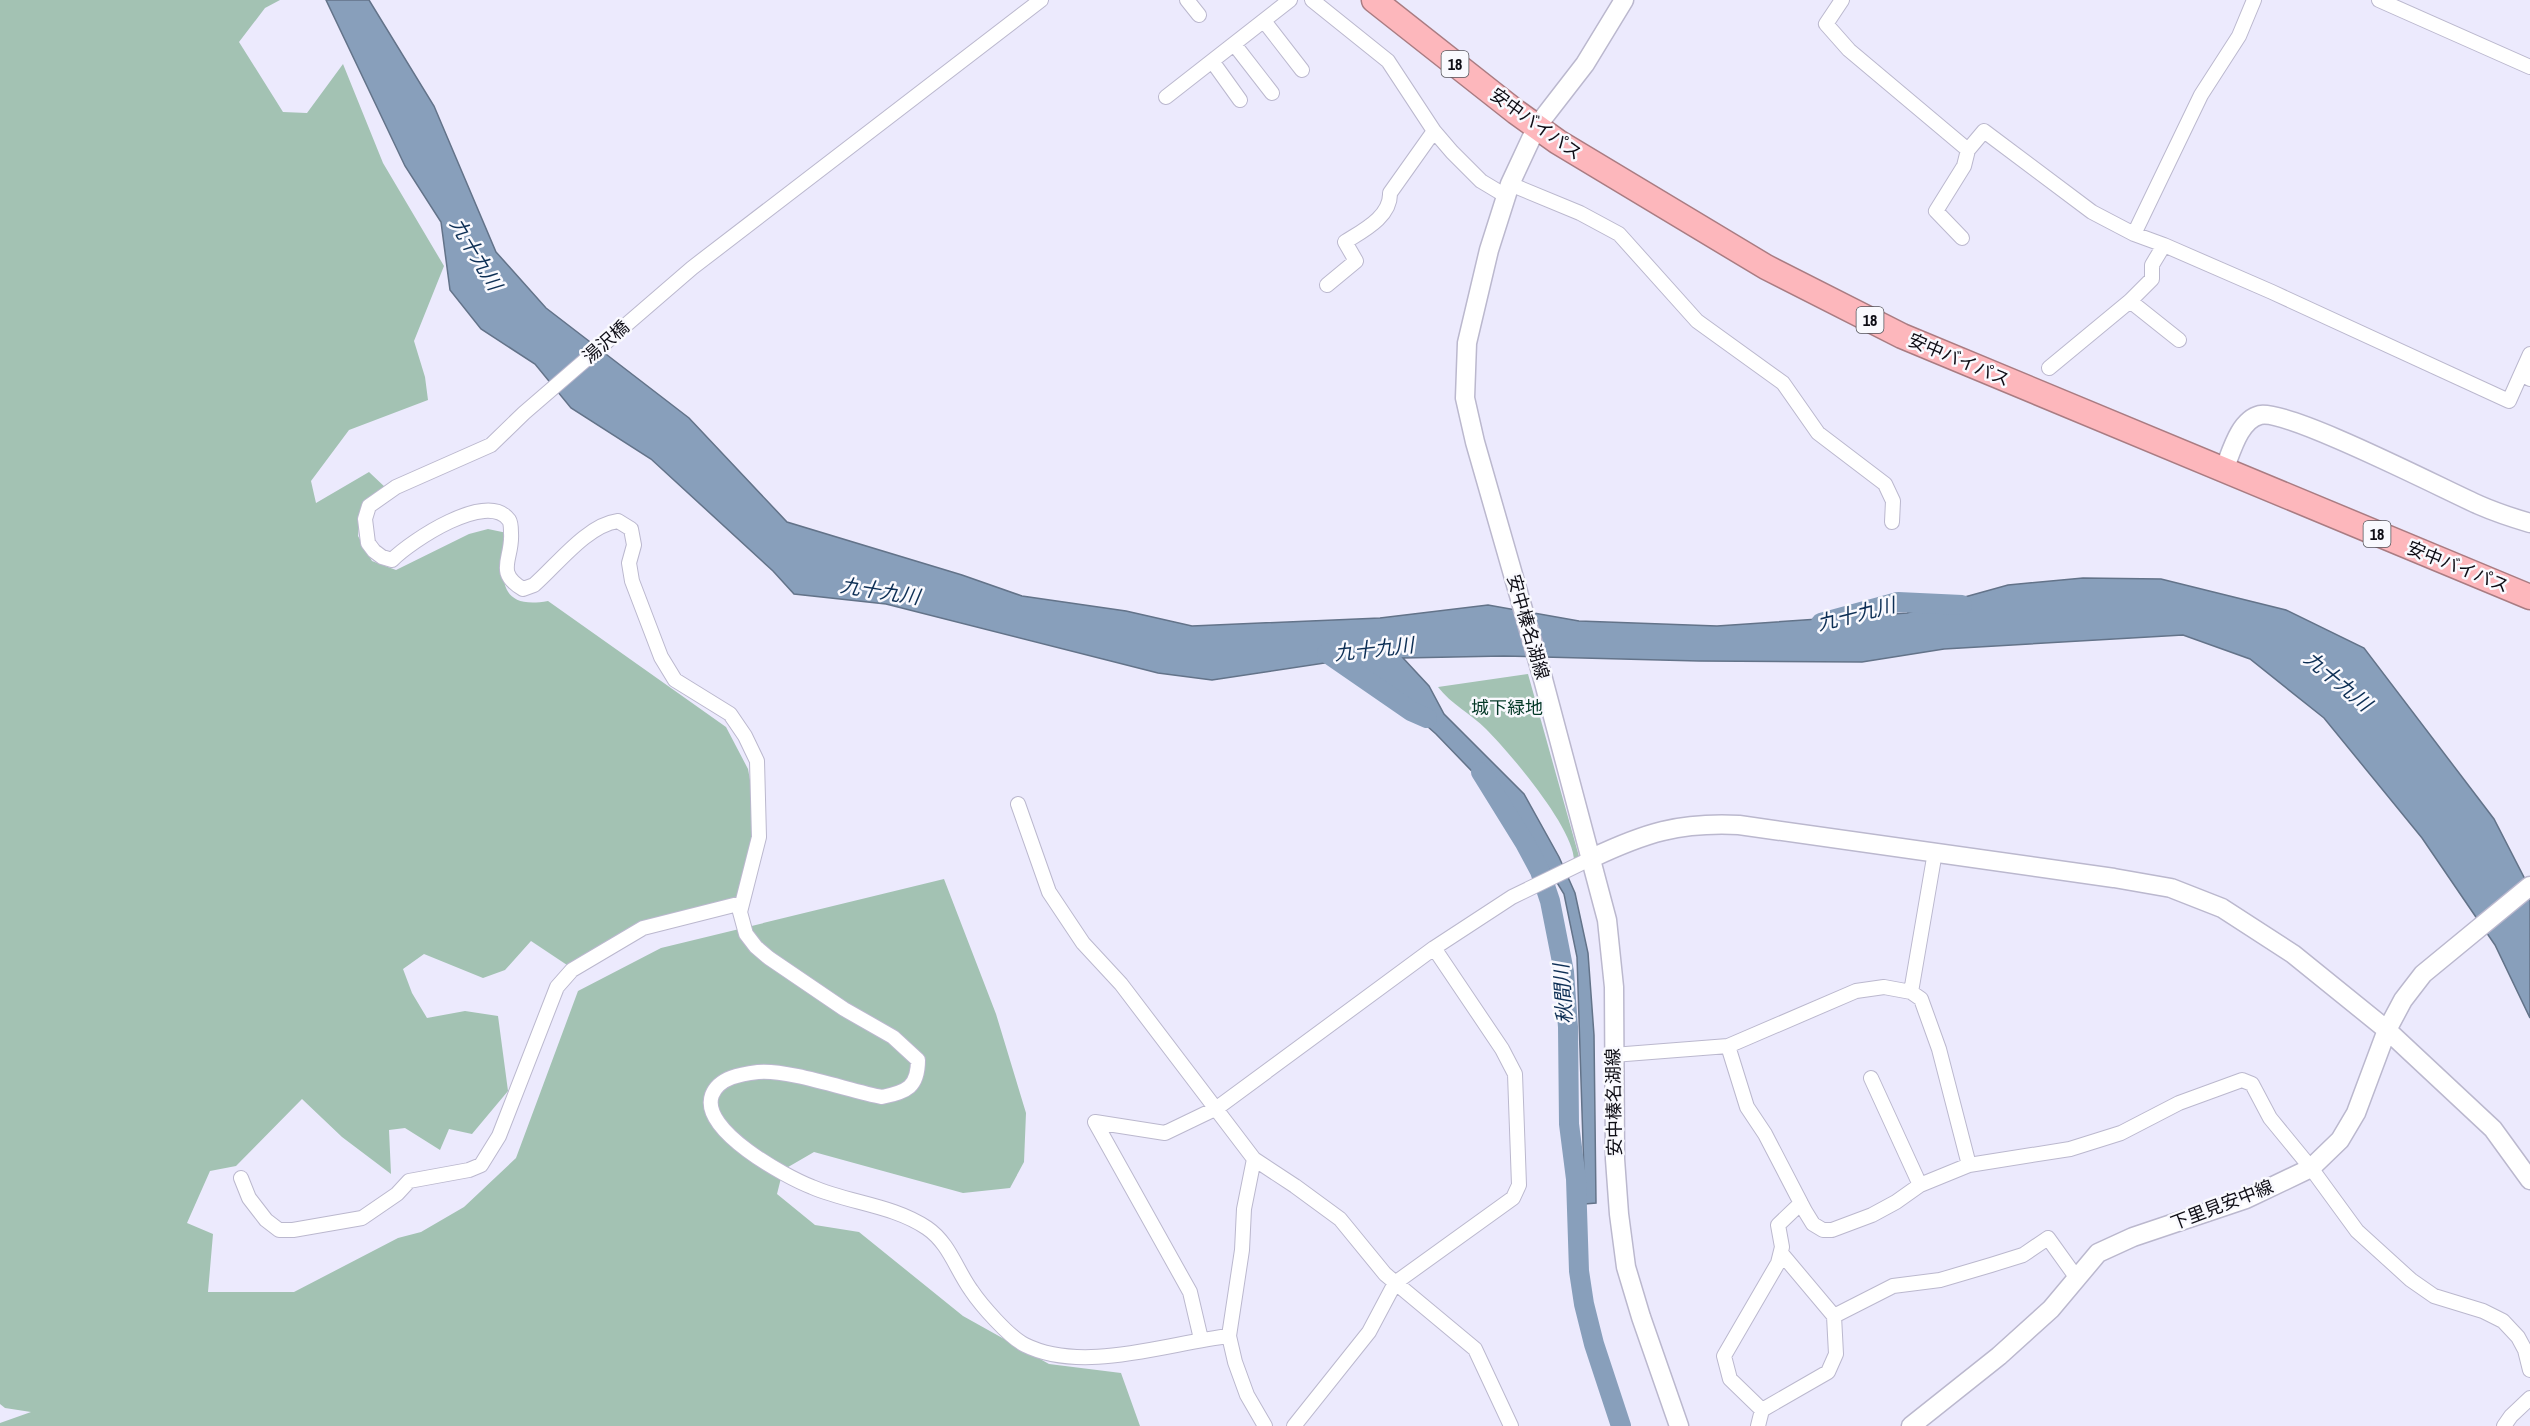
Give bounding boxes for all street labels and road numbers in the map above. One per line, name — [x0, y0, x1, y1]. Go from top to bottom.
road number: 18 — [1442, 51, 1468, 77]
street label: 安中バイパス — [1485, 82, 1587, 165]
road number: 18 — [1856, 307, 1884, 333]
street label: 湯沢橋 — [577, 314, 634, 369]
street label: 安中バイパス — [1905, 327, 2014, 392]
road number: 18 — [2364, 521, 2390, 547]
street label: 安中バイパス — [2404, 535, 2513, 598]
street label: 安中榛名湖線 — [1502, 572, 1555, 682]
street label: 安中榛名湖線 — [1600, 1048, 1627, 1156]
street label: 下里見安中線 — [2167, 1174, 2277, 1236]

